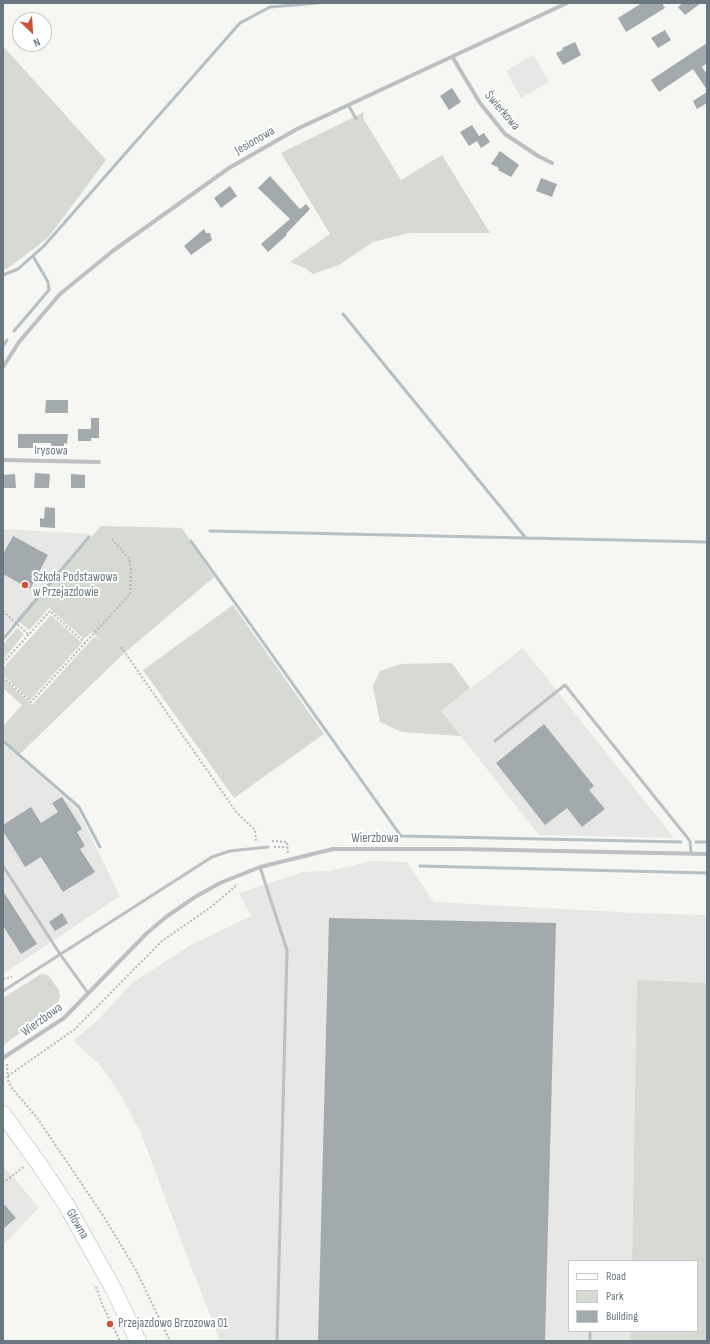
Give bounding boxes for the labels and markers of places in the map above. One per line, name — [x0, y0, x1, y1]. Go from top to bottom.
place label: Szkoła Podstawowa w Przejazdowie — [33, 570, 117, 601]
marker: Szkoła Podstawowa w Przejazdowie — [20, 580, 30, 590]
place label: Przejazdowo Brzozowa 01 — [118, 1316, 228, 1332]
marker: Przejazdowo Brzozowa 01 — [105, 1319, 115, 1329]

